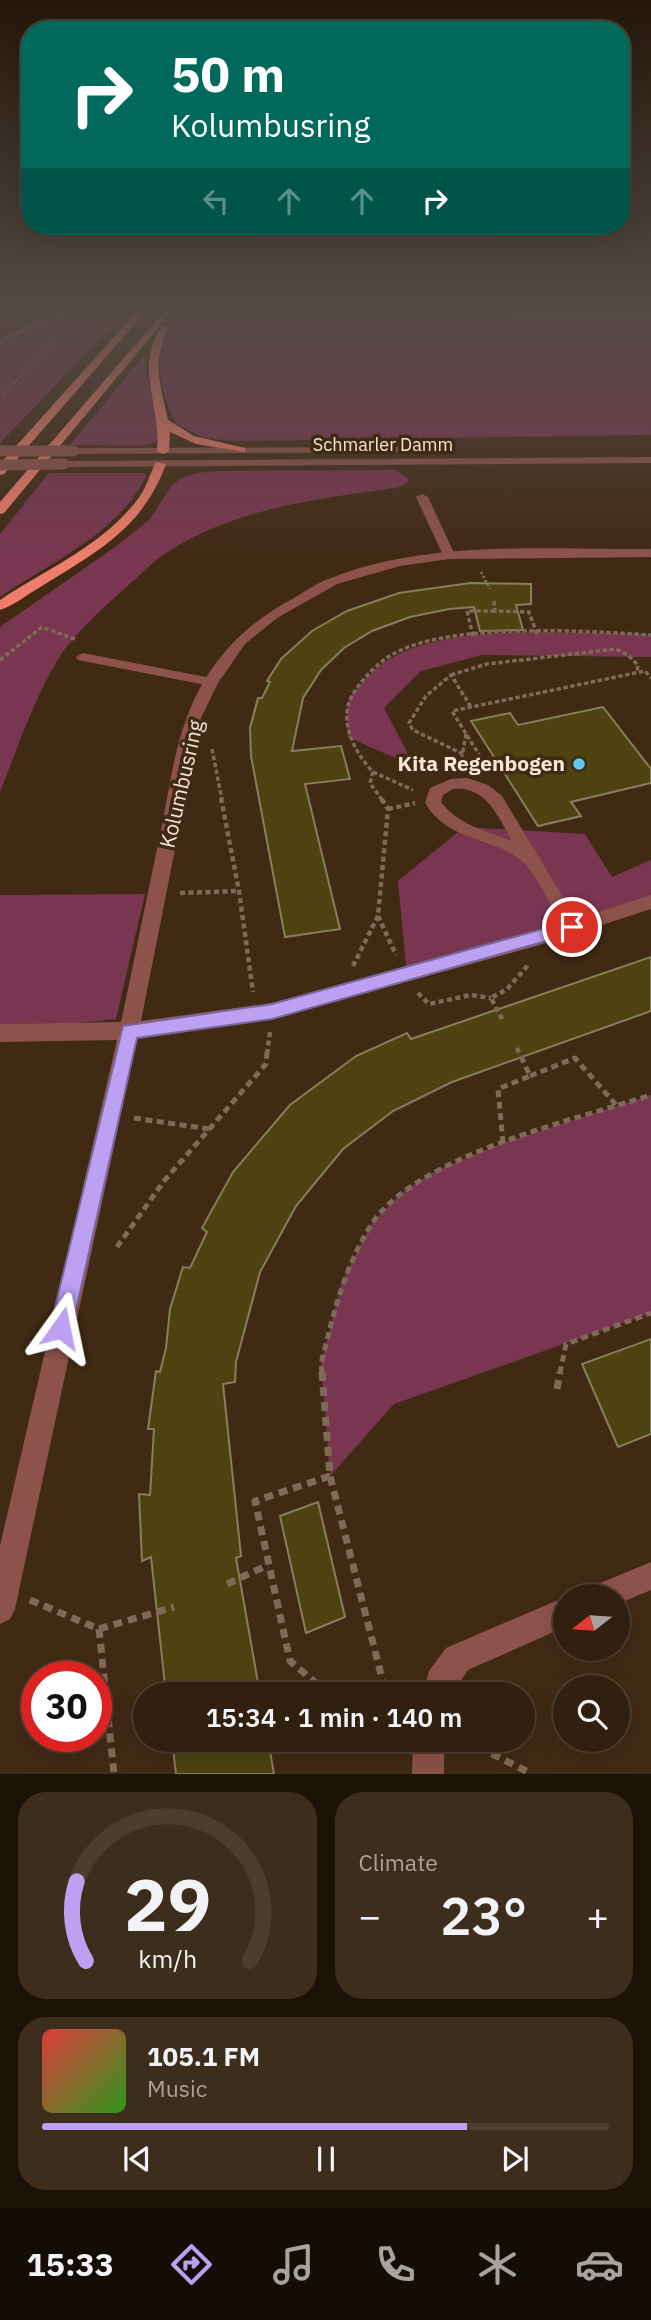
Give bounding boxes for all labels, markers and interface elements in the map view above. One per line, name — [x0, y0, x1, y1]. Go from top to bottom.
text: 50 m — [171, 42, 285, 105]
icon: right — [56, 49, 147, 140]
text: Kolumbusring — [171, 104, 370, 146]
icon: left — [197, 182, 235, 220]
icon: ahead — [270, 182, 308, 220]
icon: ahead — [343, 182, 381, 220]
icon: right — [416, 182, 454, 220]
street label: Schmarler Damm — [313, 433, 453, 456]
street label: Kolumbusring — [153, 717, 209, 851]
place label: Kita Regenbogen — [398, 749, 565, 777]
marker: Kita Regenbogen — [571, 756, 587, 772]
pin — [542, 897, 602, 957]
icon: arrive — [553, 908, 591, 946]
position arrow — [24, 1291, 98, 1365]
north arrow — [553, 1584, 630, 1661]
map controls — [553, 1584, 630, 1752]
speed limit sign: 30 — [21, 1661, 112, 1752]
button: search — [553, 1675, 630, 1752]
text: 15:34 · 1 min · 140 m — [206, 1700, 462, 1734]
text: Climate — [359, 1847, 438, 1877]
text: 29 — [124, 1857, 211, 1952]
text: 23° — [440, 1882, 527, 1949]
text: − — [359, 1891, 381, 1940]
text: + — [586, 1891, 609, 1940]
text: km/h — [138, 1942, 197, 1975]
text: 105.1 FM — [147, 2039, 260, 2073]
text: Music — [147, 2073, 207, 2103]
icon: previous — [118, 2140, 156, 2178]
icon: pause — [307, 2140, 345, 2178]
icon: next — [496, 2140, 534, 2178]
icon: directions — [167, 2240, 216, 2289]
icon: music — [269, 2240, 318, 2289]
icon: phone — [371, 2240, 420, 2289]
icon: climate — [473, 2240, 522, 2289]
icon: car — [575, 2240, 624, 2289]
text: 15:33 — [27, 2243, 114, 2285]

